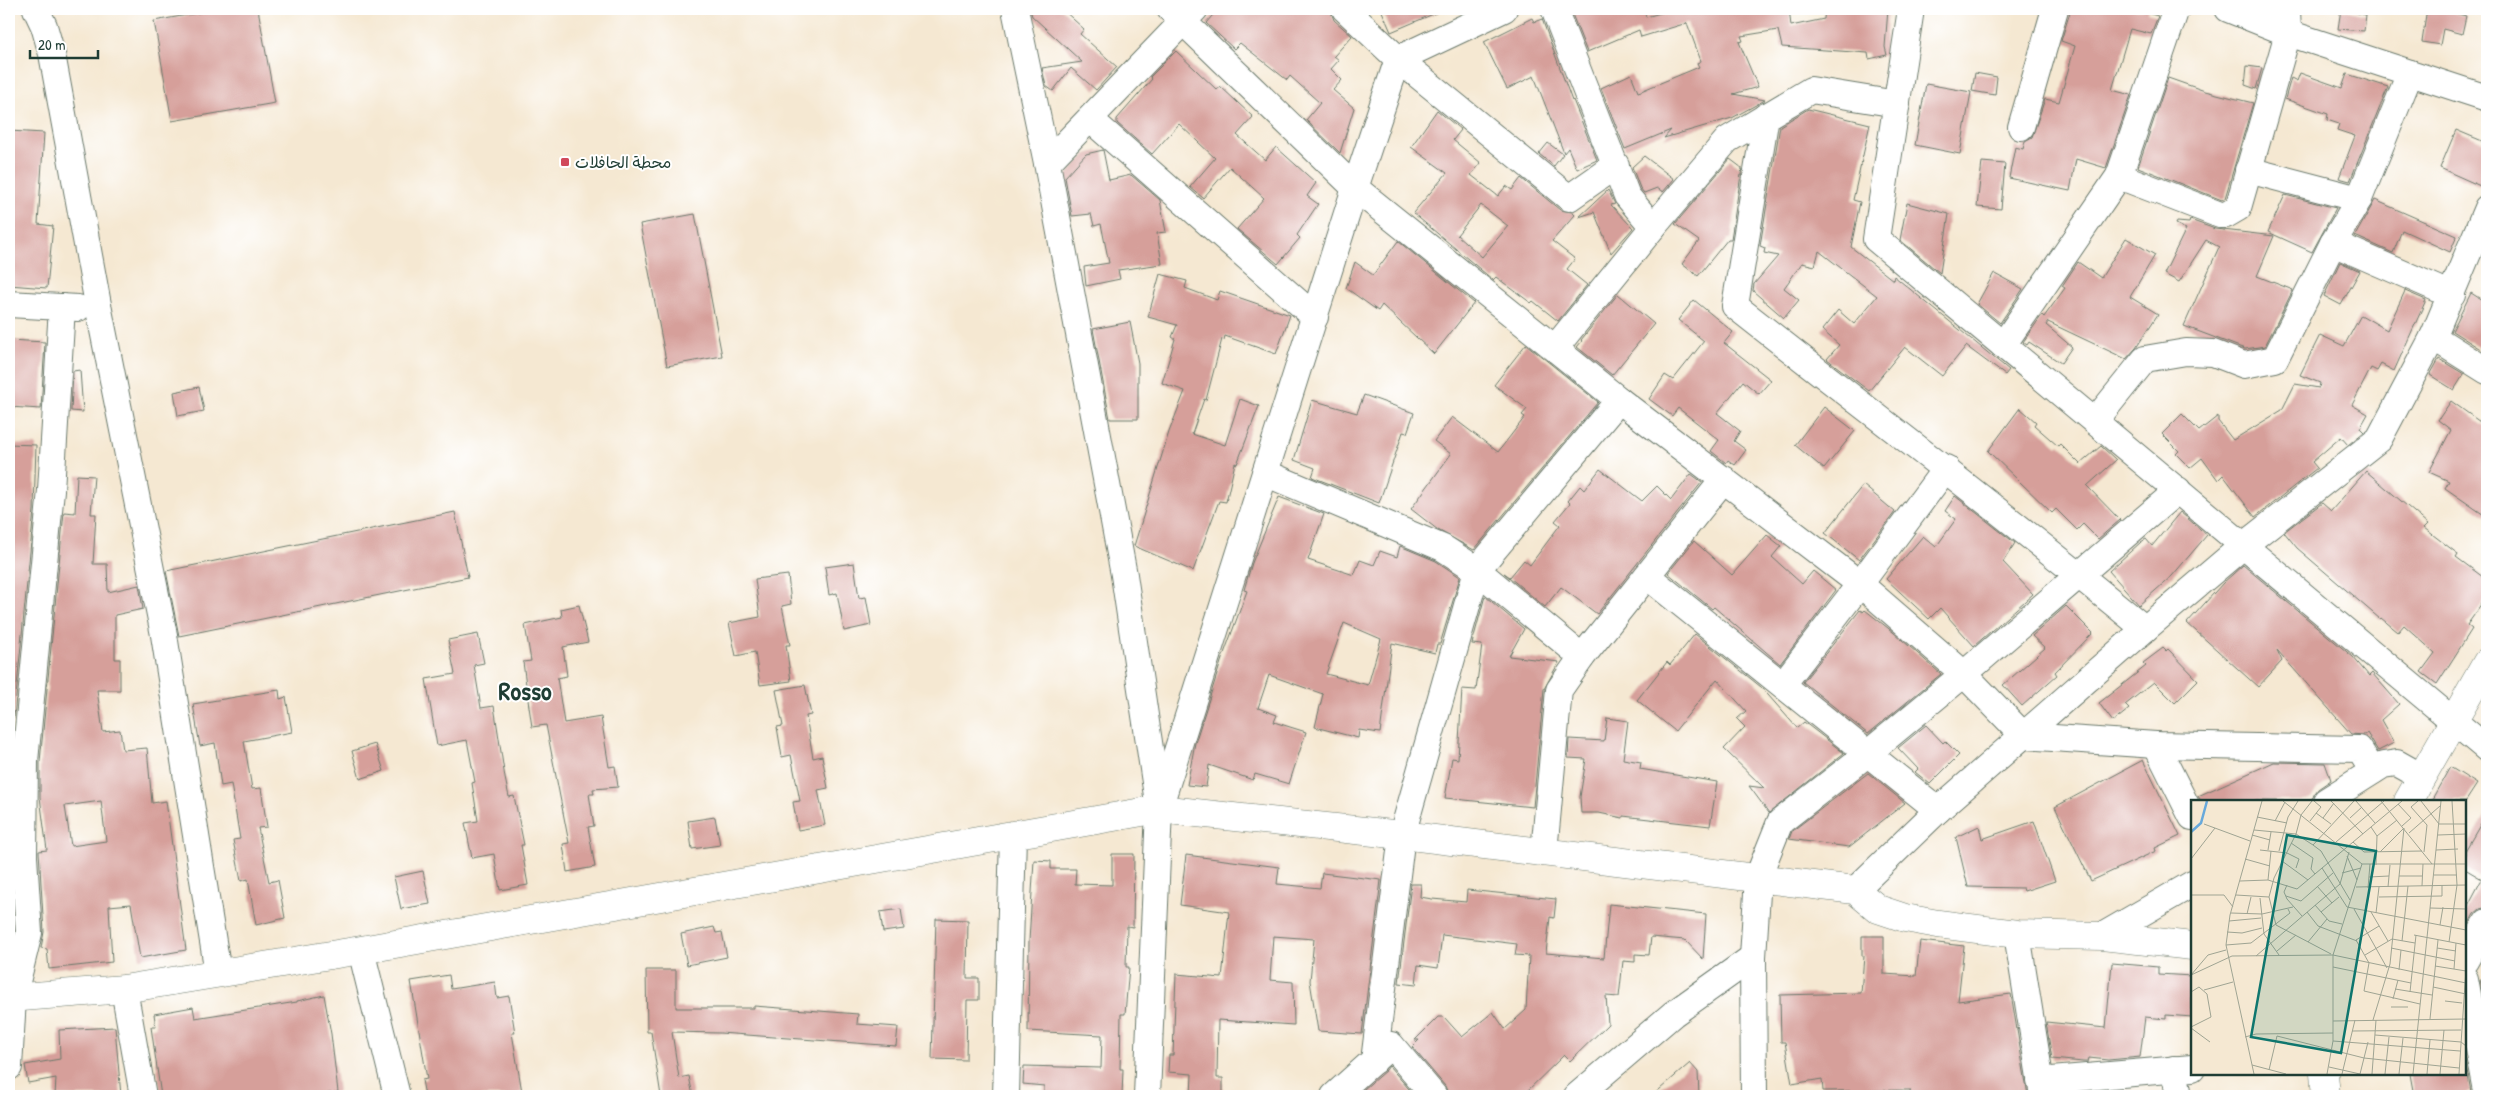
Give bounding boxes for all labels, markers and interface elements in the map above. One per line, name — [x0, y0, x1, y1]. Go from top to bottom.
scale bar — [30, 28, 98, 60]
text: 20 m — [38, 34, 65, 55]
place label: محطة الحافلات — [575, 151, 671, 173]
marker: محطة الحافلات — [559, 156, 571, 168]
district label: Rosso — [499, 673, 552, 708]
inset map — [2191, 800, 2466, 1075]

